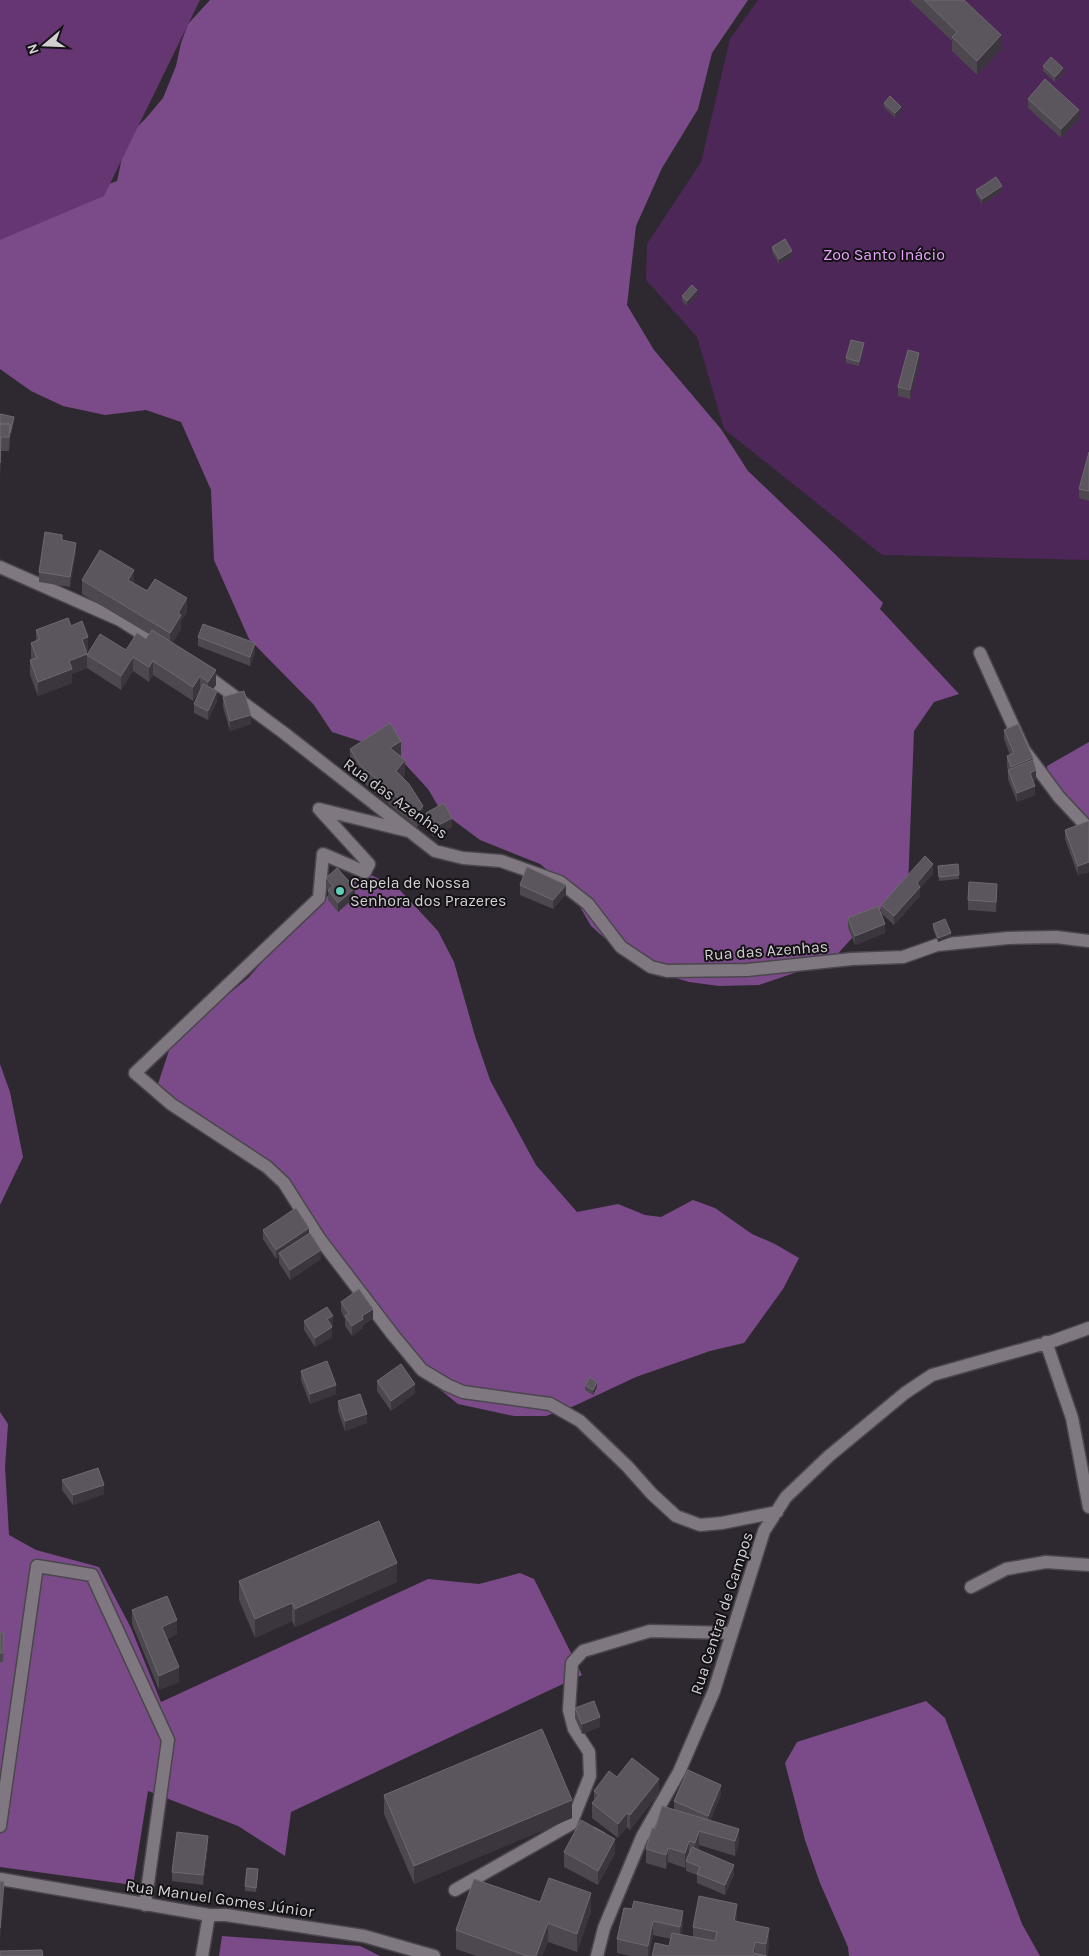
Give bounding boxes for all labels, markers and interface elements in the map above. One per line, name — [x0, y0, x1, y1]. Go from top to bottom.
north arrow — [20, 20, 70, 70]
text: N — [24, 42, 43, 57]
park label: Zoo Santo Inácio — [823, 245, 945, 264]
street label: Rua das Azenhas — [340, 754, 451, 843]
place label: Capela de Nossa Senhora dos Prazeres — [350, 873, 506, 910]
marker: Capela de Nossa Senhora dos Prazeres — [334, 885, 346, 897]
street label: Rua das Azenhas — [703, 937, 829, 964]
street label: Rua Central de Campos — [686, 1529, 757, 1697]
street label: Rua Manuel Gomes Júnior — [125, 1876, 315, 1921]

